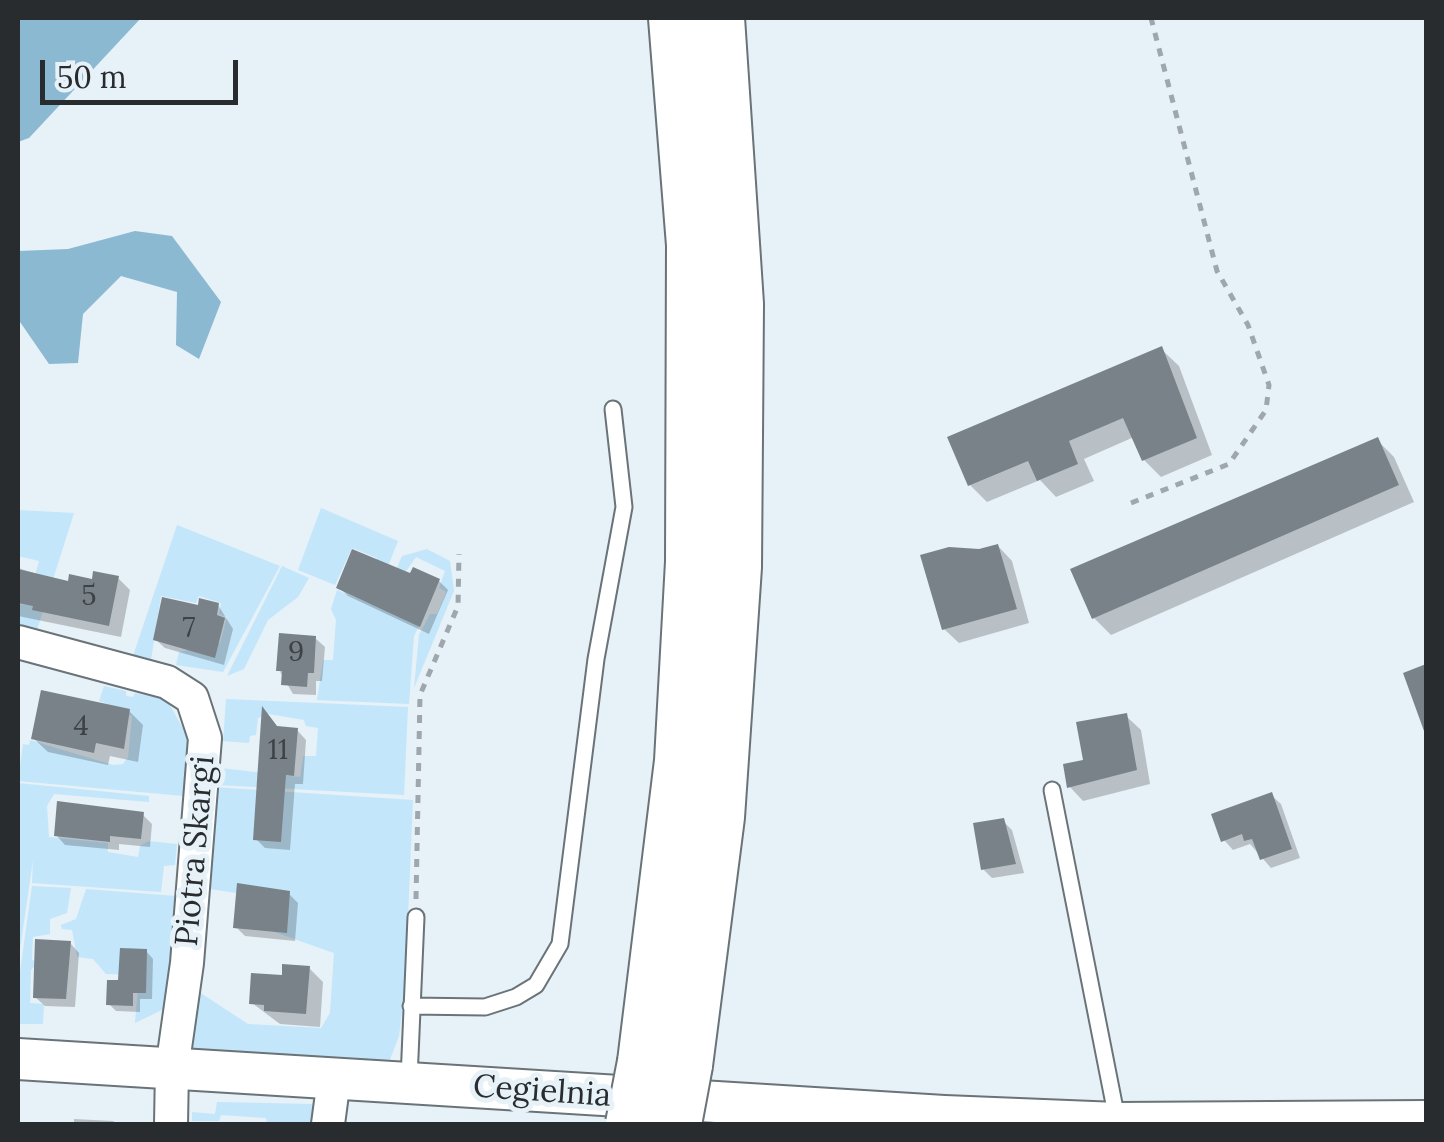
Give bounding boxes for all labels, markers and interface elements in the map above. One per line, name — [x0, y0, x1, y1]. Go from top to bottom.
scale bar — [45, 40, 242, 102]
text: 50 m — [57, 58, 127, 96]
house number: 5 — [81, 580, 97, 614]
house number: 7 — [183, 612, 195, 646]
house number: 9 — [288, 636, 304, 670]
house number: 4 — [73, 710, 89, 744]
house number: 11 — [268, 734, 288, 768]
street label: Piotra Skargi — [169, 754, 223, 948]
street label: Cegielnia — [472, 1068, 612, 1116]

